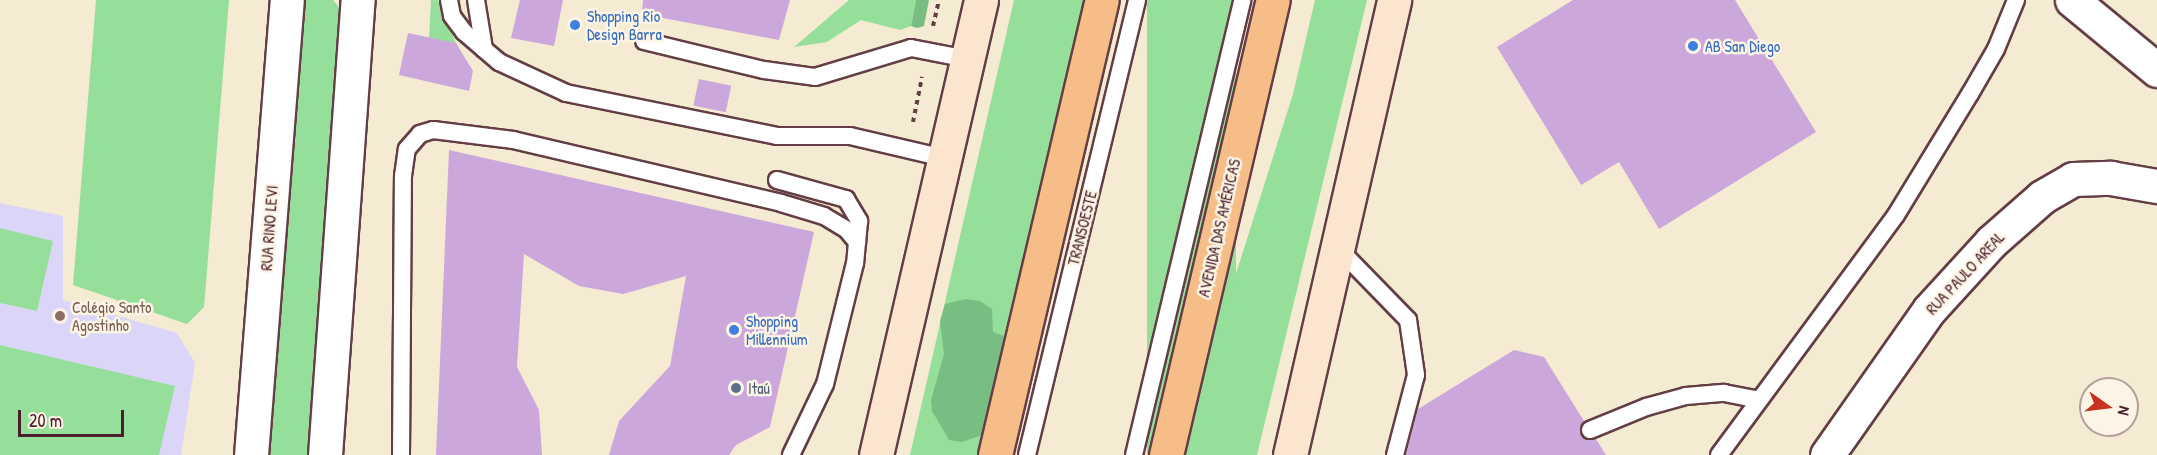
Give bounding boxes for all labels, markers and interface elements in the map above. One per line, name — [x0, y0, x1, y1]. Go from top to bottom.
place label: Shopping Rio Design Barra — [587, 6, 662, 44]
marker: Shopping Rio Design Barra — [568, 18, 582, 32]
place label: AB San Diego — [1705, 36, 1780, 56]
marker: AB San Diego — [1686, 39, 1700, 53]
street label: AVENIDA DAS AMÉRICAS — [1194, 157, 1244, 299]
street label: RUA RINO LEVI — [256, 185, 282, 271]
street label: TRANSOESTE — [1063, 189, 1101, 267]
street label: RUA PAULO AREAL — [1922, 228, 2008, 318]
place label: Colégio Santo Agostinho — [72, 297, 151, 335]
marker: Colégio Santo Agostinho — [53, 309, 67, 323]
place label: Shopping Millennium — [746, 311, 808, 349]
marker: Shopping Millennium — [727, 323, 741, 337]
north arrow — [2079, 377, 2139, 437]
place label: Itaú — [748, 378, 770, 398]
marker: Itaú — [729, 381, 743, 395]
scale bar — [21, 398, 128, 436]
text: N — [2113, 404, 2136, 418]
text: 20 m — [29, 408, 62, 433]

